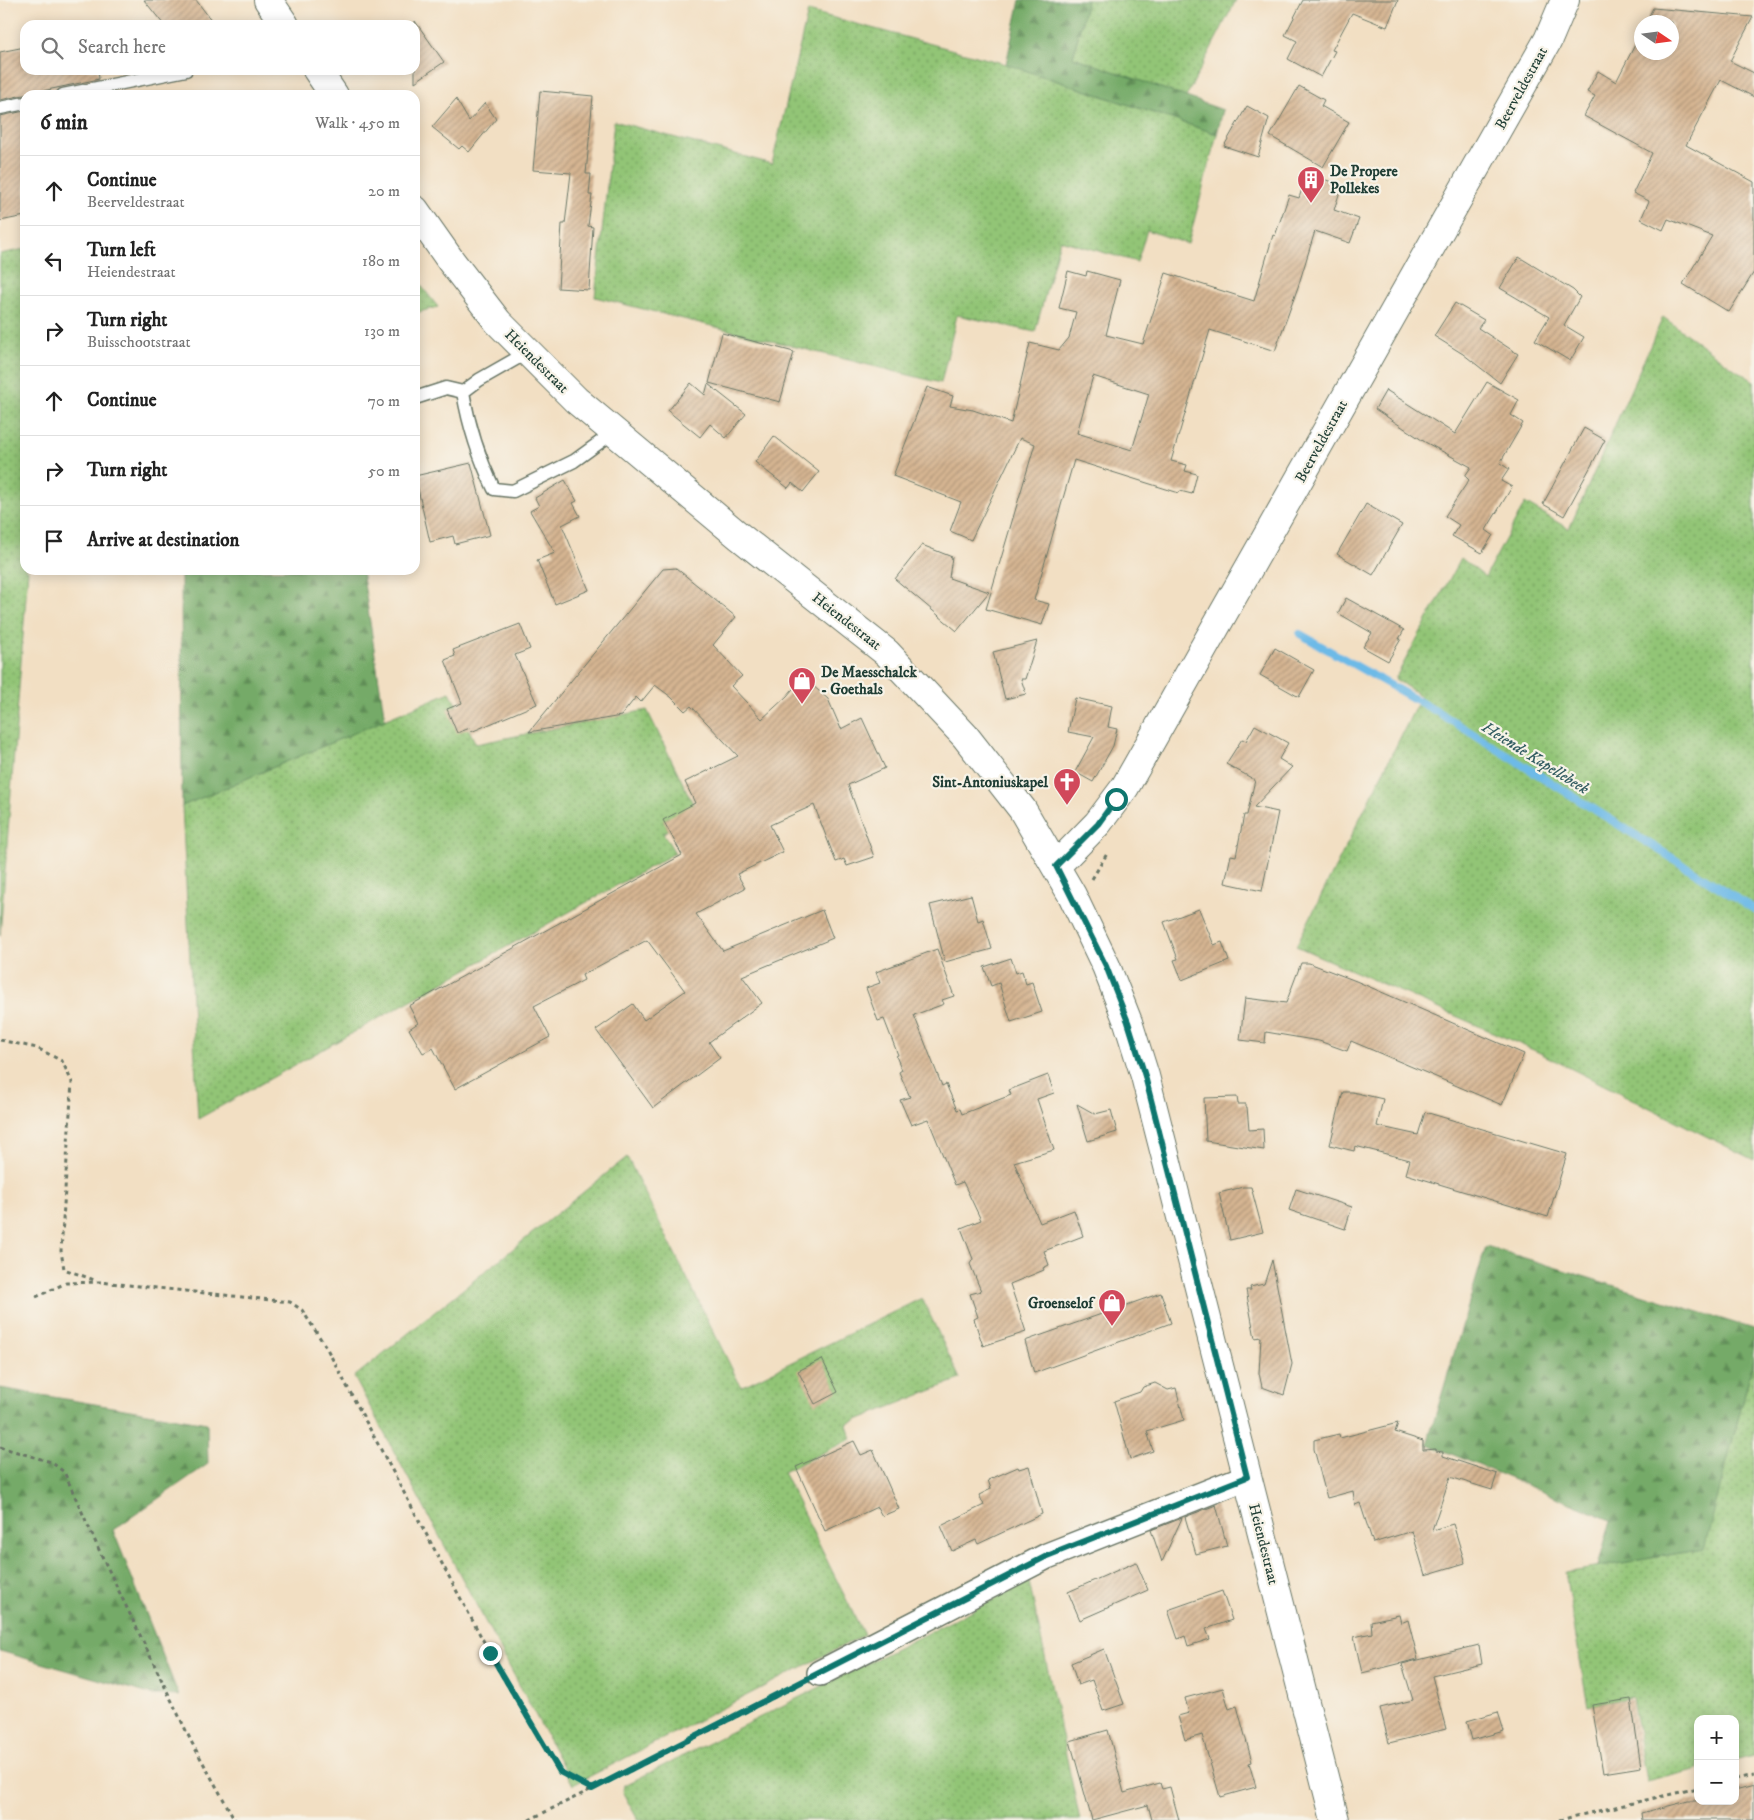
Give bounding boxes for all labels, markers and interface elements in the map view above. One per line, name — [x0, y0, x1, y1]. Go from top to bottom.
north arrow — [1634, 15, 1679, 60]
search box — [20, 20, 420, 75]
icon: search — [38, 34, 66, 62]
text: Search here — [78, 36, 166, 59]
street label: Beerveldestraat — [1491, 43, 1552, 133]
text: 6 min — [40, 110, 88, 136]
text: Walk · 450 m — [315, 113, 400, 133]
place label: De Propere Pollekes — [1330, 162, 1399, 198]
building icon: De Propere Pollekes — [1296, 165, 1326, 204]
text: Continue — [87, 169, 157, 192]
icon: ahead — [40, 177, 68, 205]
text: 20 m — [368, 181, 400, 201]
text: Beerveldestraat — [87, 192, 185, 212]
text: Turn left — [87, 239, 156, 262]
icon: left — [40, 247, 68, 275]
text: 180 m — [362, 251, 400, 271]
text: Heiendestraat — [87, 262, 176, 282]
text: Turn right — [87, 309, 167, 332]
icon: right — [40, 317, 68, 345]
text: 130 m — [364, 321, 400, 341]
street label: Heiendestraat — [501, 325, 573, 398]
text: Buisschootstraat — [87, 332, 191, 352]
icon: ahead — [40, 387, 68, 415]
text: Continue — [87, 389, 157, 412]
text: 70 m — [368, 391, 400, 411]
street label: Beerveldestraat — [1291, 396, 1352, 486]
icon: right — [40, 457, 68, 485]
text: Turn right — [87, 459, 167, 482]
text: 50 m — [368, 461, 400, 481]
icon: arrive — [40, 527, 68, 555]
text: Arrive at destination — [87, 529, 239, 552]
street label: Heiendestraat — [808, 588, 885, 655]
place label: De Maesschalck - Goethals — [821, 663, 918, 699]
shop icon: De Maesschalck - Goethals — [787, 666, 817, 705]
water label: Heiende Kapellebeek — [1477, 716, 1593, 799]
church icon: Sint-Antoniuskapel — [1052, 767, 1082, 806]
place label: Sint-Antoniuskapel — [932, 773, 1048, 792]
route start — [1105, 788, 1128, 811]
shop icon: Groenselof — [1097, 1288, 1127, 1327]
place label: Groenselof — [1028, 1294, 1096, 1313]
street label: Heiendestraat — [1244, 1502, 1283, 1587]
route end — [479, 1642, 502, 1665]
map controls — [1694, 1715, 1739, 1805]
button: + — [1694, 1715, 1739, 1760]
button: − — [1694, 1760, 1739, 1805]

